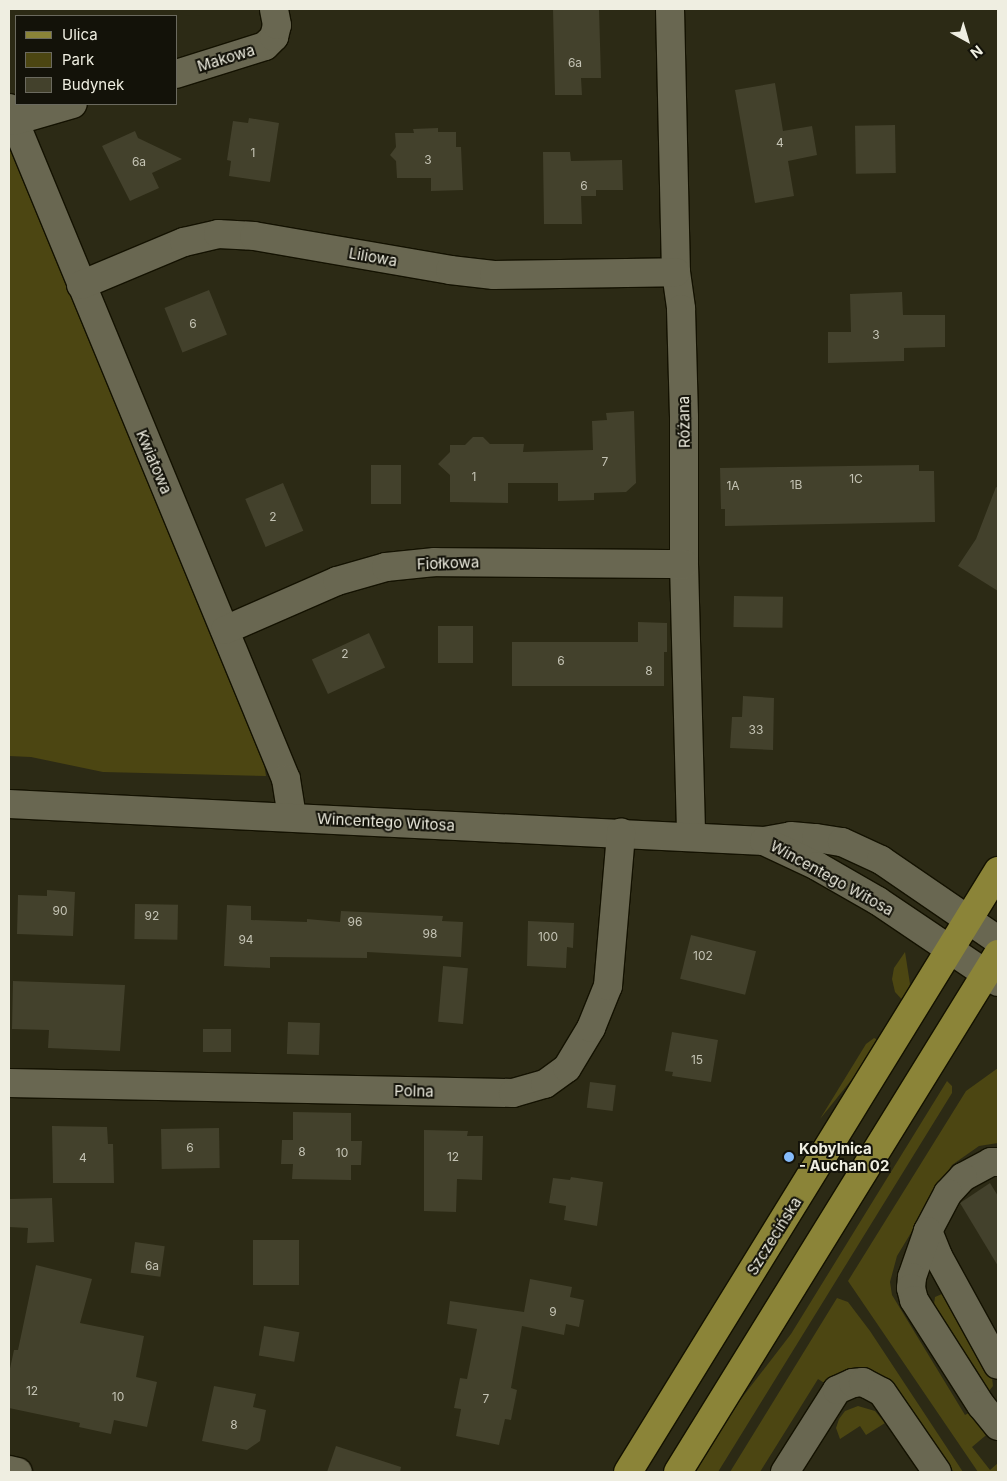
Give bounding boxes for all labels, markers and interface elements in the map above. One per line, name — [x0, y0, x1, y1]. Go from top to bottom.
legend — [15, 15, 178, 105]
north arrow — [942, 15, 992, 65]
text: Ulica — [62, 25, 98, 44]
street label: Makowa — [195, 41, 257, 75]
text: N — [967, 42, 986, 62]
text: Park — [62, 50, 94, 69]
house number: 6a — [568, 56, 582, 70]
text: Budynek — [62, 75, 124, 94]
house number: 4 — [776, 136, 784, 150]
house number: 1 — [251, 146, 255, 160]
house number: 3 — [424, 153, 432, 167]
house number: 6a — [132, 155, 146, 169]
house number: 6 — [580, 179, 588, 193]
street label: Liliowa — [347, 244, 399, 270]
house number: 6 — [189, 317, 197, 331]
house number: 3 — [872, 328, 880, 342]
street label: Różana — [675, 396, 693, 448]
street label: Kwiatowa — [132, 427, 176, 497]
house number: 7 — [602, 455, 608, 469]
house number: 1 — [472, 470, 476, 484]
house number: 1C — [849, 472, 863, 486]
house number: 1B — [790, 478, 802, 492]
house number: 1A — [726, 479, 740, 493]
house number: 2 — [269, 510, 277, 524]
street label: Fiołkowa — [416, 553, 480, 573]
house number: 2 — [341, 647, 349, 661]
house number: 6 — [557, 654, 565, 668]
house number: 8 — [645, 664, 653, 678]
house number: 33 — [749, 723, 763, 737]
street label: Wincentego Witosa — [317, 809, 455, 835]
street label: Wincentego Witosa — [767, 837, 897, 919]
house number: 90 — [52, 904, 68, 918]
house number: 92 — [145, 909, 159, 923]
house number: 96 — [348, 915, 362, 929]
house number: 98 — [423, 927, 437, 941]
house number: 100 — [538, 930, 558, 944]
house number: 94 — [238, 933, 254, 947]
house number: 102 — [693, 949, 713, 963]
house number: 15 — [691, 1053, 703, 1067]
street label: Polna — [394, 1082, 434, 1100]
place label: Kobylnica - Auchan 02 — [799, 1139, 889, 1174]
house number: 6 — [186, 1141, 194, 1155]
house number: 8 — [298, 1145, 306, 1159]
house number: 10 — [336, 1146, 348, 1160]
house number: 12 — [447, 1150, 459, 1164]
house number: 4 — [79, 1151, 87, 1165]
marker: Kobylnica - Auchan 02 — [783, 1151, 795, 1163]
street label: Szczecińska — [743, 1194, 805, 1278]
house number: 6a — [145, 1259, 159, 1273]
house number: 9 — [549, 1305, 557, 1319]
house number: 12 — [26, 1384, 38, 1398]
house number: 10 — [112, 1390, 124, 1404]
house number: 7 — [483, 1392, 489, 1406]
house number: 8 — [230, 1418, 238, 1432]

